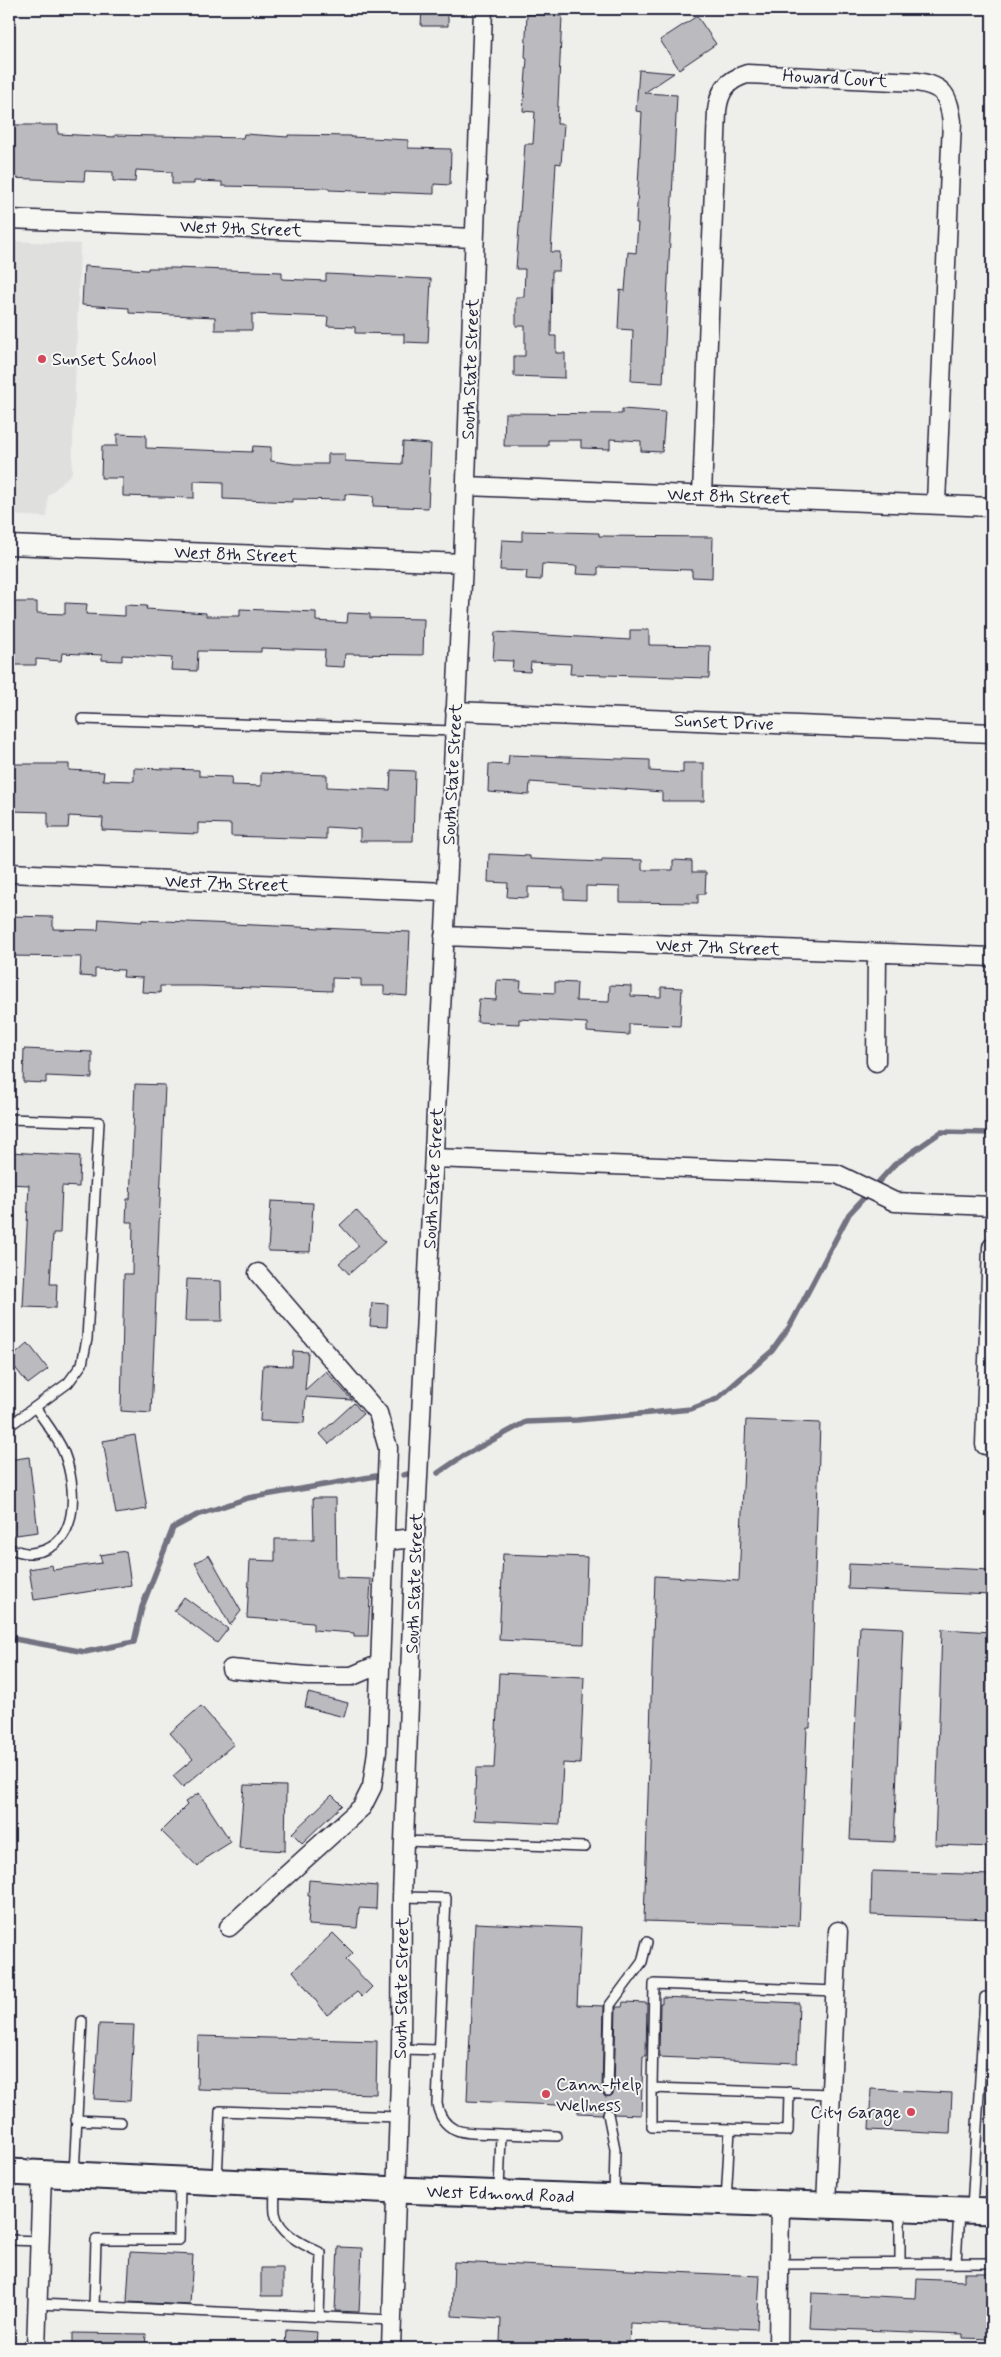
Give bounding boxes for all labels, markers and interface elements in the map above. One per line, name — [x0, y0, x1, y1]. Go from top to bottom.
street label: Howard Court — [782, 64, 888, 94]
street label: West 9th Street — [179, 215, 303, 243]
street label: South State Street — [457, 297, 485, 440]
place label: Sunset School — [52, 348, 157, 372]
marker: Sunset School — [36, 353, 48, 365]
street label: West 8th Street — [667, 483, 791, 511]
street label: West 8th Street — [174, 541, 298, 569]
street label: South State Street — [437, 702, 469, 846]
street label: Sunset Drive — [674, 709, 774, 737]
street label: West 7th Street — [164, 870, 290, 898]
street label: West 7th Street — [655, 934, 781, 962]
street label: South State Street — [418, 1106, 450, 1250]
street label: South State Street — [401, 1511, 429, 1654]
street label: South State Street — [389, 1916, 415, 2059]
place label: Cann-Help Wellness — [556, 2073, 642, 2118]
marker: Cann-Help Wellness — [540, 2088, 552, 2100]
place label: City Garage — [810, 2101, 901, 2126]
marker: City Garage — [905, 2106, 917, 2118]
street label: West Edmond Road — [426, 2180, 575, 2209]

